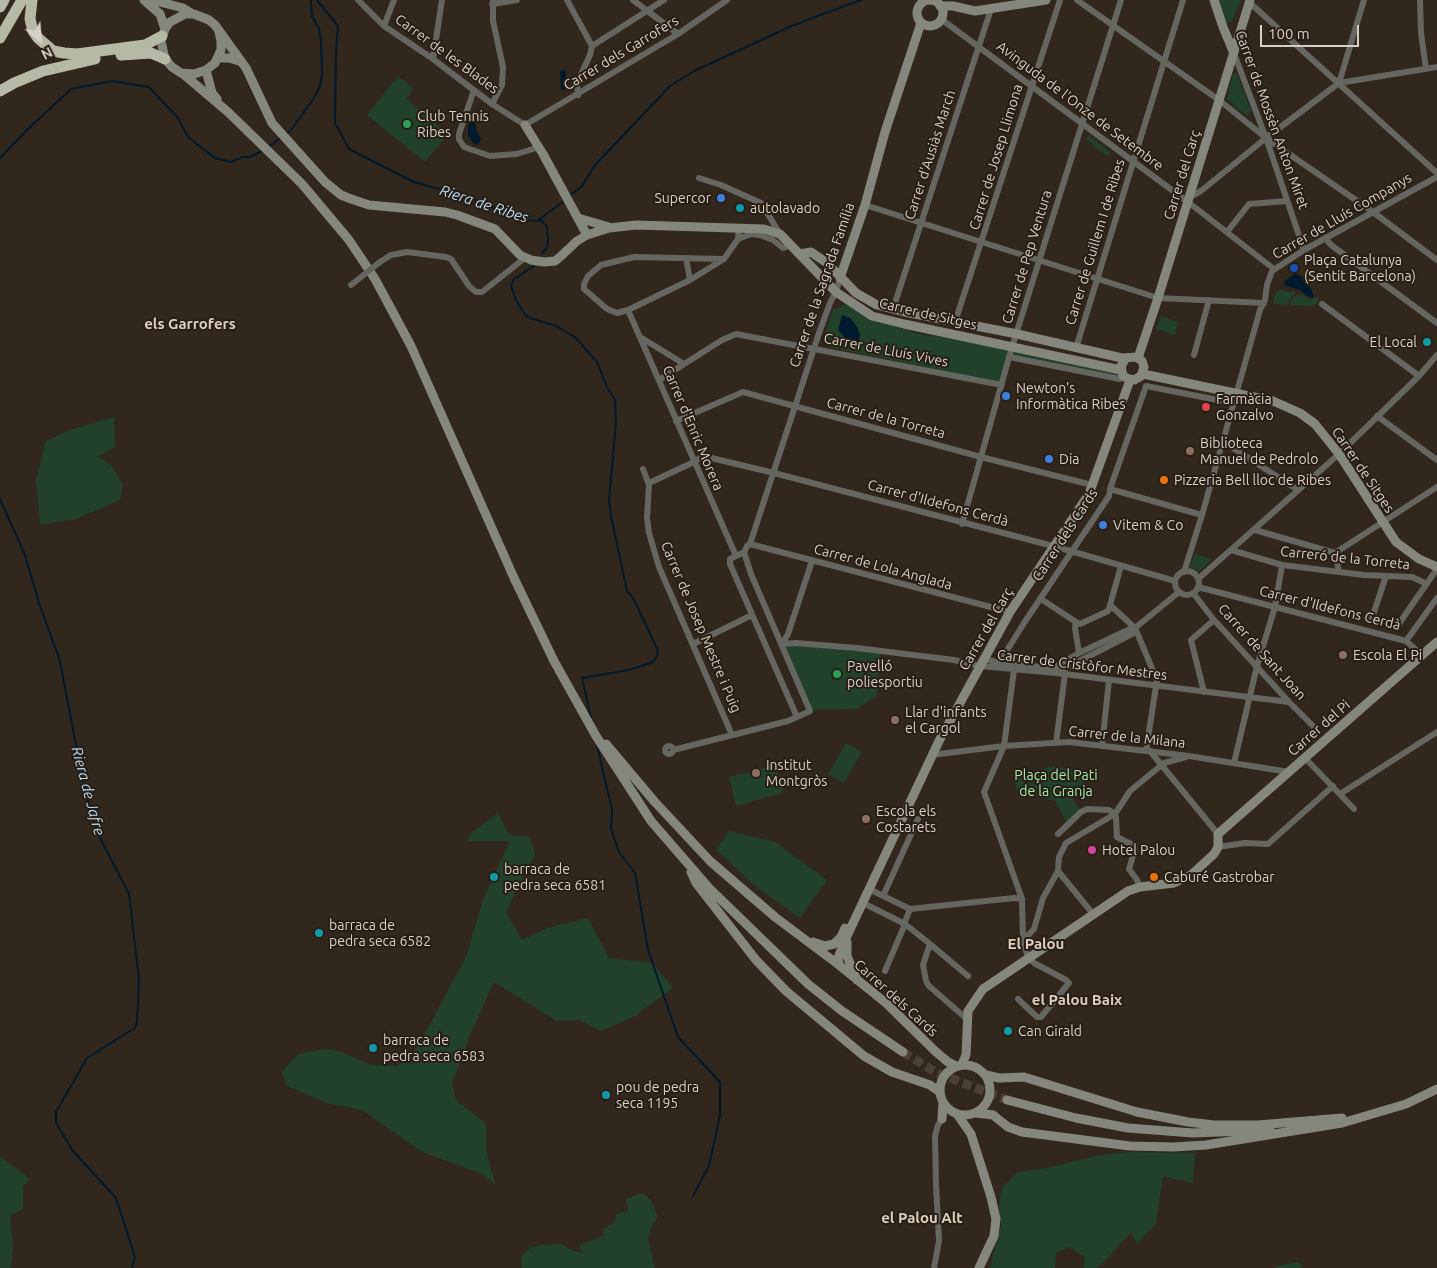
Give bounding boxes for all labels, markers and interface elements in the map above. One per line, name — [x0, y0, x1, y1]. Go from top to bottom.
street label: Carrer de les Blades — [392, 11, 502, 97]
street label: Carrer dels Garrofers — [560, 12, 682, 94]
north arrow — [15, 15, 65, 65]
scale bar — [1262, 15, 1361, 47]
text: 100 m — [1268, 25, 1310, 42]
street label: Carrer de Mossèn Anton Miret — [1232, 28, 1312, 212]
street label: Avinguda de l'Onze de Setembre — [993, 38, 1167, 174]
text: N — [39, 44, 55, 63]
street label: Carrer de Josep Llimona — [966, 82, 1026, 232]
street label: Carrer d'Ausiàs March — [901, 88, 959, 222]
place label: Club Tennis Ribes — [417, 108, 489, 140]
marker: Club Tennis Ribes — [401, 118, 413, 130]
street label: Carrer del Carç — [1160, 128, 1204, 222]
street label: Carrer de Guillem I de Ribes — [1062, 157, 1128, 327]
street label: Carrer de Lluís Companys — [1269, 169, 1415, 263]
water label: Riera de Ribes — [437, 181, 531, 227]
street label: Carrer de Pep Ventura — [999, 188, 1055, 326]
place label: Supercor — [654, 190, 711, 206]
marker: Supercor — [715, 192, 727, 204]
place label: autolavado — [750, 200, 820, 216]
street label: Carrer de la Sagrada Família — [786, 200, 858, 370]
marker: autolavado — [734, 202, 746, 214]
place label: Plaça Catalunya (Sentit Barcelona) — [1304, 252, 1416, 284]
marker: Plaça Catalunya (Sentit Barcelona) — [1288, 262, 1300, 274]
street label: Carrer de Sitges — [877, 295, 979, 333]
district label: els Garrofers — [144, 315, 236, 333]
street label: Carrer de Lluís Vives — [822, 330, 950, 370]
place label: El Local — [1370, 334, 1417, 350]
marker: El Local — [1421, 336, 1433, 348]
street label: Carrer d'Enric Morera — [659, 363, 727, 493]
place label: Newton's Informàtica Ribes — [1016, 380, 1126, 412]
marker: Newton's Informàtica Ribes — [1000, 390, 1012, 402]
place label: Farmàcia Gonzalvo — [1216, 391, 1274, 424]
street label: Carrer de la Torreta — [825, 394, 947, 442]
marker: Farmàcia Gonzalvo — [1200, 401, 1212, 413]
street label: Carrer de Sitges — [1328, 424, 1398, 516]
place label: Biblioteca Manuel de Pedrolo — [1200, 435, 1318, 468]
marker: Biblioteca Manuel de Pedrolo — [1184, 445, 1196, 457]
place label: Dia — [1059, 451, 1079, 467]
marker: Dia — [1043, 453, 1055, 465]
place label: Pizzeria Bell lloc de Ribes — [1174, 472, 1331, 488]
marker: Pizzeria Bell lloc de Ribes — [1158, 474, 1170, 486]
street label: Carrer d'Ildefons Cerdà — [866, 476, 1010, 530]
street label: Carrer dels Cards — [1029, 486, 1101, 584]
place label: Vitem & Co — [1113, 517, 1183, 533]
marker: Vitem & Co — [1097, 519, 1109, 531]
street label: Carrer de Josep Mestre i Puig — [657, 539, 745, 715]
street label: Carrer de Lola Anglada — [812, 540, 954, 594]
street label: Carreró de la Torreta — [1279, 543, 1411, 573]
street label: Carrer d'Ildefons Cerdà — [1258, 582, 1402, 634]
street label: Carrer del Carç — [955, 585, 1017, 673]
street label: Carrer de Sant Joan — [1215, 601, 1309, 703]
street label: Carrer de Cristòfor Mestres — [996, 646, 1168, 684]
place label: Escola El Pi — [1353, 647, 1422, 663]
marker: Escola El Pi — [1337, 649, 1349, 661]
place label: Pavelló poliesportiu — [847, 658, 923, 690]
marker: Pavelló poliesportiu — [831, 668, 843, 680]
street label: Carrer del Pi — [1284, 696, 1354, 760]
place label: Llar d'infants el Cargol — [905, 704, 987, 736]
marker: Llar d'infants el Cargol — [889, 714, 901, 726]
street label: Carrer de la Milana — [1068, 723, 1186, 751]
water label: Riera de Jafre — [68, 745, 108, 837]
place label: Institut Montgròs — [766, 757, 827, 790]
marker: Institut Montgròs — [750, 767, 762, 779]
park label: Plaça del Pati de la Granja — [1014, 767, 1098, 800]
place label: Escola els Costarets — [876, 803, 936, 836]
marker: Escola els Costarets — [860, 813, 872, 825]
place label: Hotel Palou — [1102, 842, 1175, 858]
marker: Hotel Palou — [1086, 844, 1098, 856]
place label: barraca de pedra seca 6581 — [504, 861, 606, 894]
place label: Caburé Gastrobar — [1164, 869, 1274, 885]
marker: barraca de pedra seca 6581 — [488, 871, 500, 883]
marker: Caburé Gastrobar — [1148, 871, 1160, 883]
place label: barraca de pedra seca 6582 — [329, 917, 431, 950]
marker: barraca de pedra seca 6582 — [313, 927, 325, 939]
district label: El Palou — [1008, 935, 1064, 953]
street label: Carrer dels Cards — [851, 956, 941, 1040]
district label: el Palou Baix — [1032, 991, 1122, 1009]
place label: Can Girald — [1018, 1023, 1082, 1039]
marker: Can Girald — [1002, 1025, 1014, 1037]
place label: barraca de pedra seca 6583 — [383, 1032, 485, 1064]
marker: barraca de pedra seca 6583 — [367, 1042, 379, 1054]
place label: pou de pedra seca 1195 — [616, 1079, 699, 1112]
marker: pou de pedra seca 1195 — [600, 1089, 612, 1101]
district label: el Palou Alt — [881, 1209, 963, 1227]

